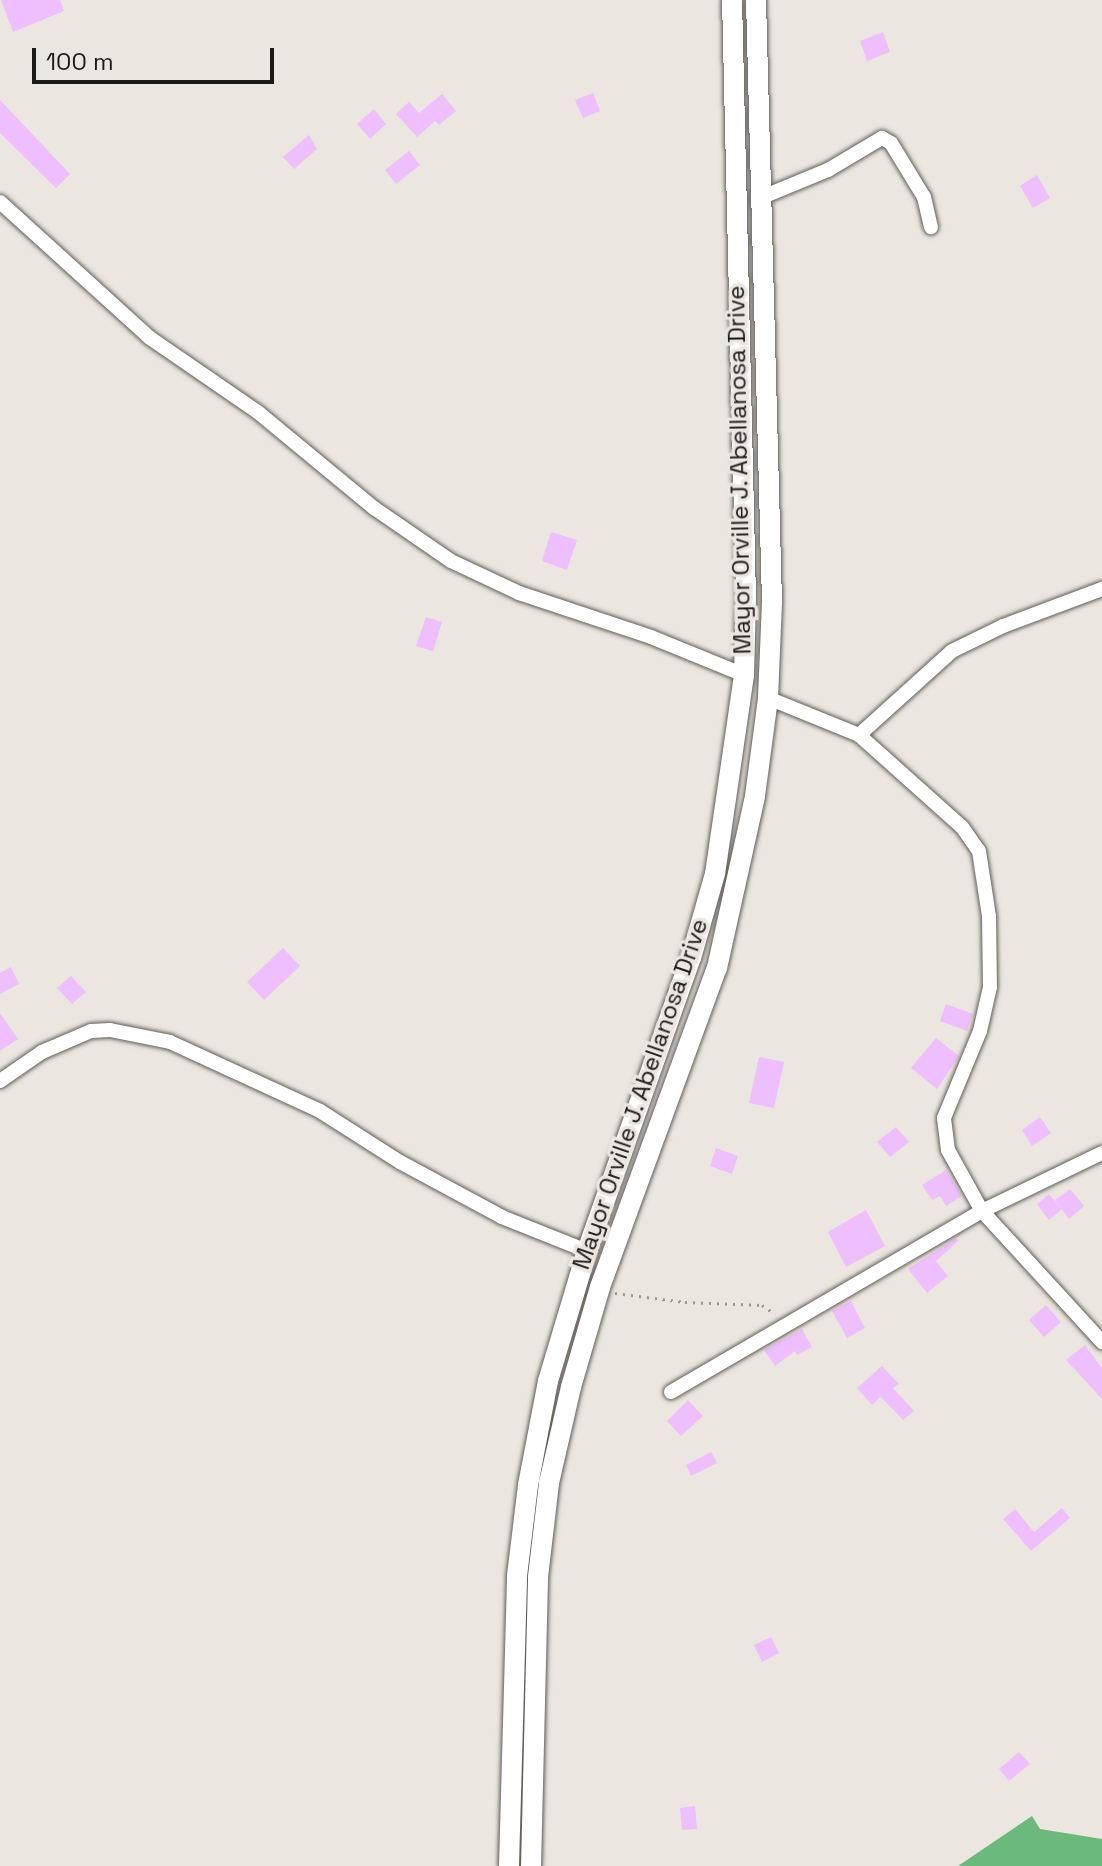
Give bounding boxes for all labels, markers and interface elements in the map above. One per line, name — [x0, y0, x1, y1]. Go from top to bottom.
scale bar — [36, 32, 278, 82]
text: 100 m — [46, 46, 114, 77]
street label: Mayor Orville J. Abellanosa Drive — [721, 285, 757, 655]
street label: Mayor Orville J. Abellanosa Drive — [566, 914, 714, 1274]

